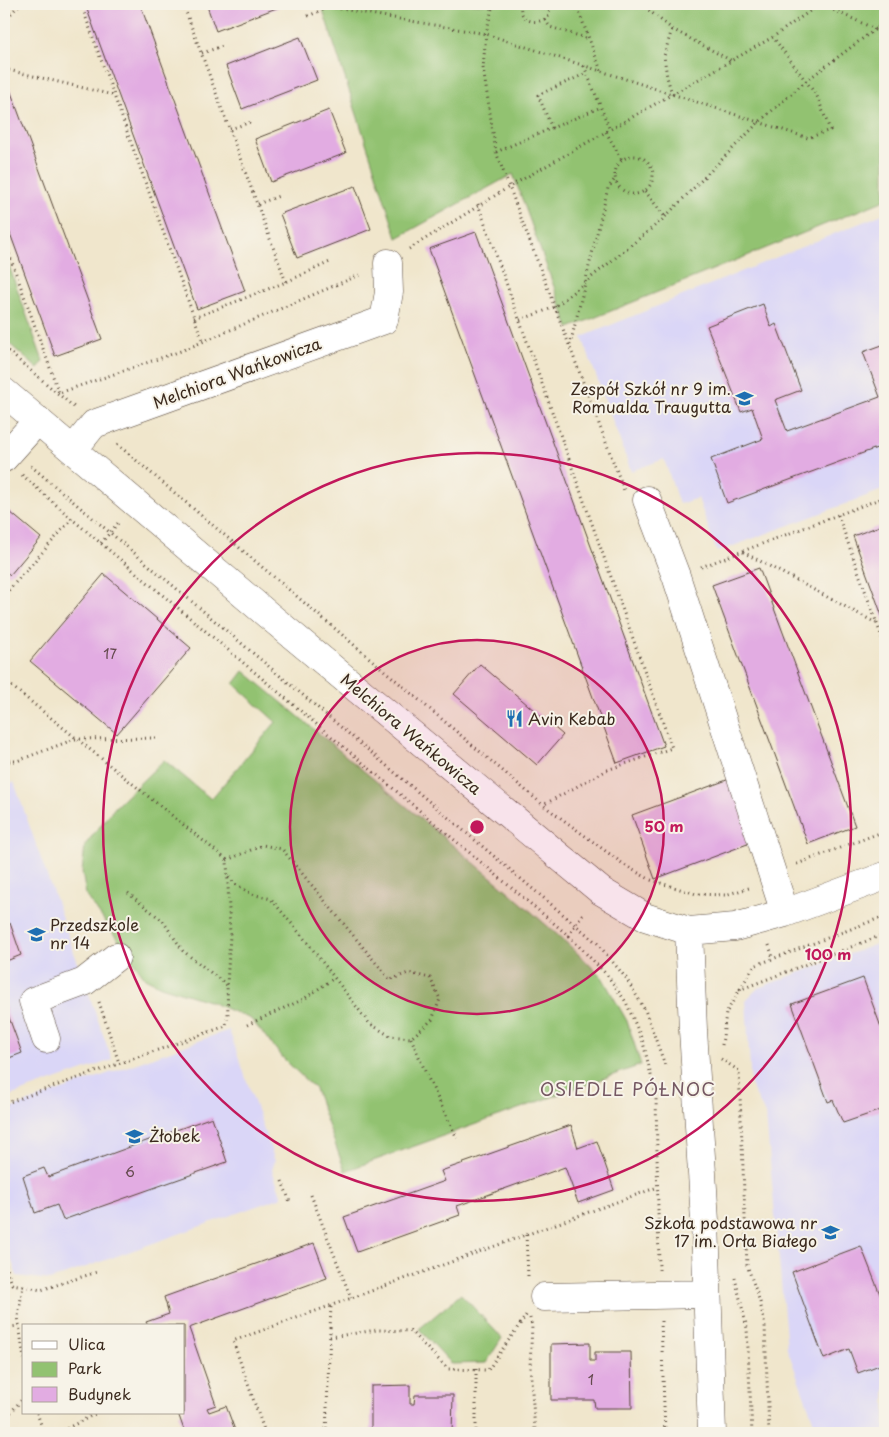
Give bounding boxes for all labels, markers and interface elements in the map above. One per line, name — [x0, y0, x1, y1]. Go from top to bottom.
street label: Melchiora Wańkowicza — [149, 330, 324, 414]
place label: Zespół Szkół nr 9 im. Romualda Traugutta — [570, 376, 731, 418]
school or university icon: Zespół Szkół nr 9 im. Romualda Traugutta — [735, 388, 755, 408]
house number: 17 — [103, 643, 117, 664]
street label: Melchiora Wańkowicza — [336, 667, 487, 800]
place label: Avin Kebab — [528, 706, 615, 730]
restaurant icon: Avin Kebab — [504, 709, 524, 729]
text: 50 m — [645, 814, 683, 837]
centre of rings — [468, 818, 486, 836]
place label: Przedszkole nr 14 — [50, 912, 139, 954]
school or university icon: Przedszkole nr 14 — [26, 924, 46, 944]
text: 100 m — [805, 942, 851, 965]
district label: OSIEDLE PÓŁNOC — [540, 1075, 716, 1102]
place label: Żłobek — [149, 1123, 201, 1147]
school or university icon: Żłobek — [125, 1126, 145, 1146]
house number: 6 — [125, 1161, 135, 1182]
place label: Szkoła podstawowa nr 17 im. Orła Białego — [644, 1210, 818, 1252]
school or university icon: Szkoła podstawowa nr 17 im. Orła Białego — [821, 1222, 841, 1242]
legend — [22, 1324, 185, 1414]
text: Ulica — [68, 1332, 106, 1355]
text: Park — [68, 1356, 102, 1379]
house number: 1 — [588, 1369, 594, 1390]
text: Budynek — [68, 1382, 131, 1405]

